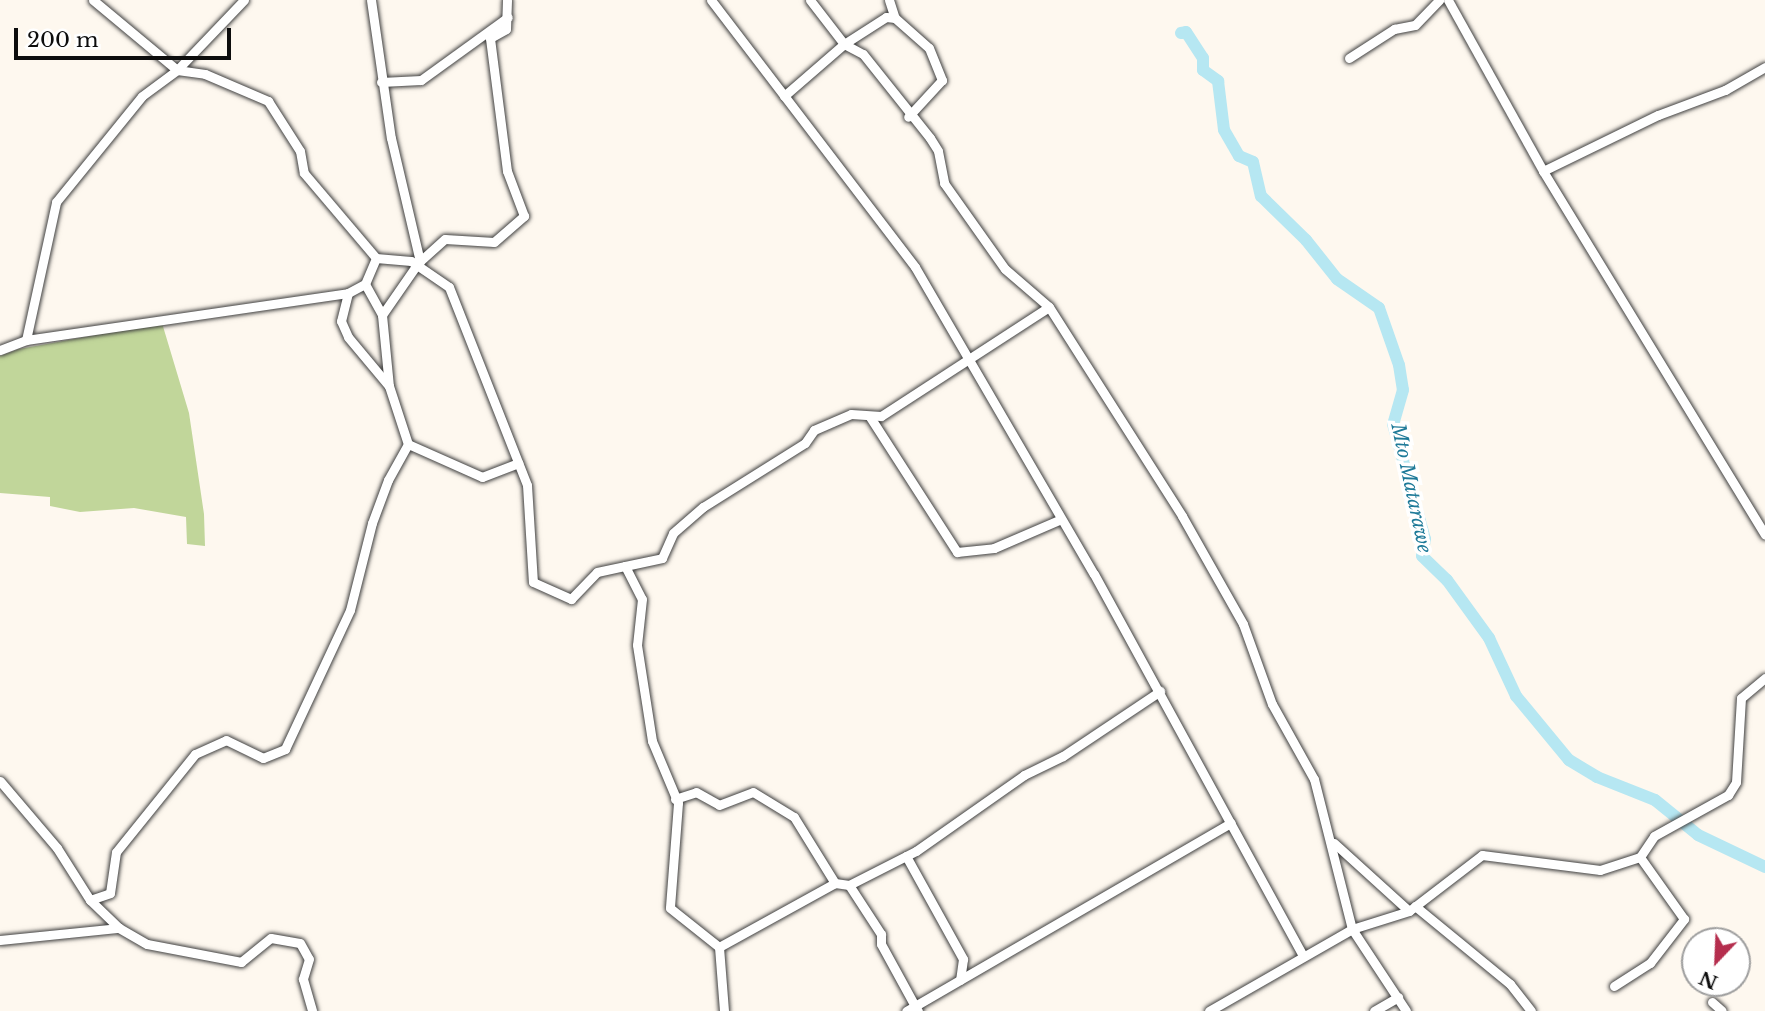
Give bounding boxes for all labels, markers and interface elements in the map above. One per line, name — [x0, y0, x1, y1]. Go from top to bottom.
scale bar — [18, 14, 234, 58]
text: 200 m — [27, 27, 98, 53]
water label: Mto Matarawe — [1386, 421, 1436, 555]
north arrow — [1681, 927, 1751, 997]
text: N — [1696, 966, 1721, 994]

